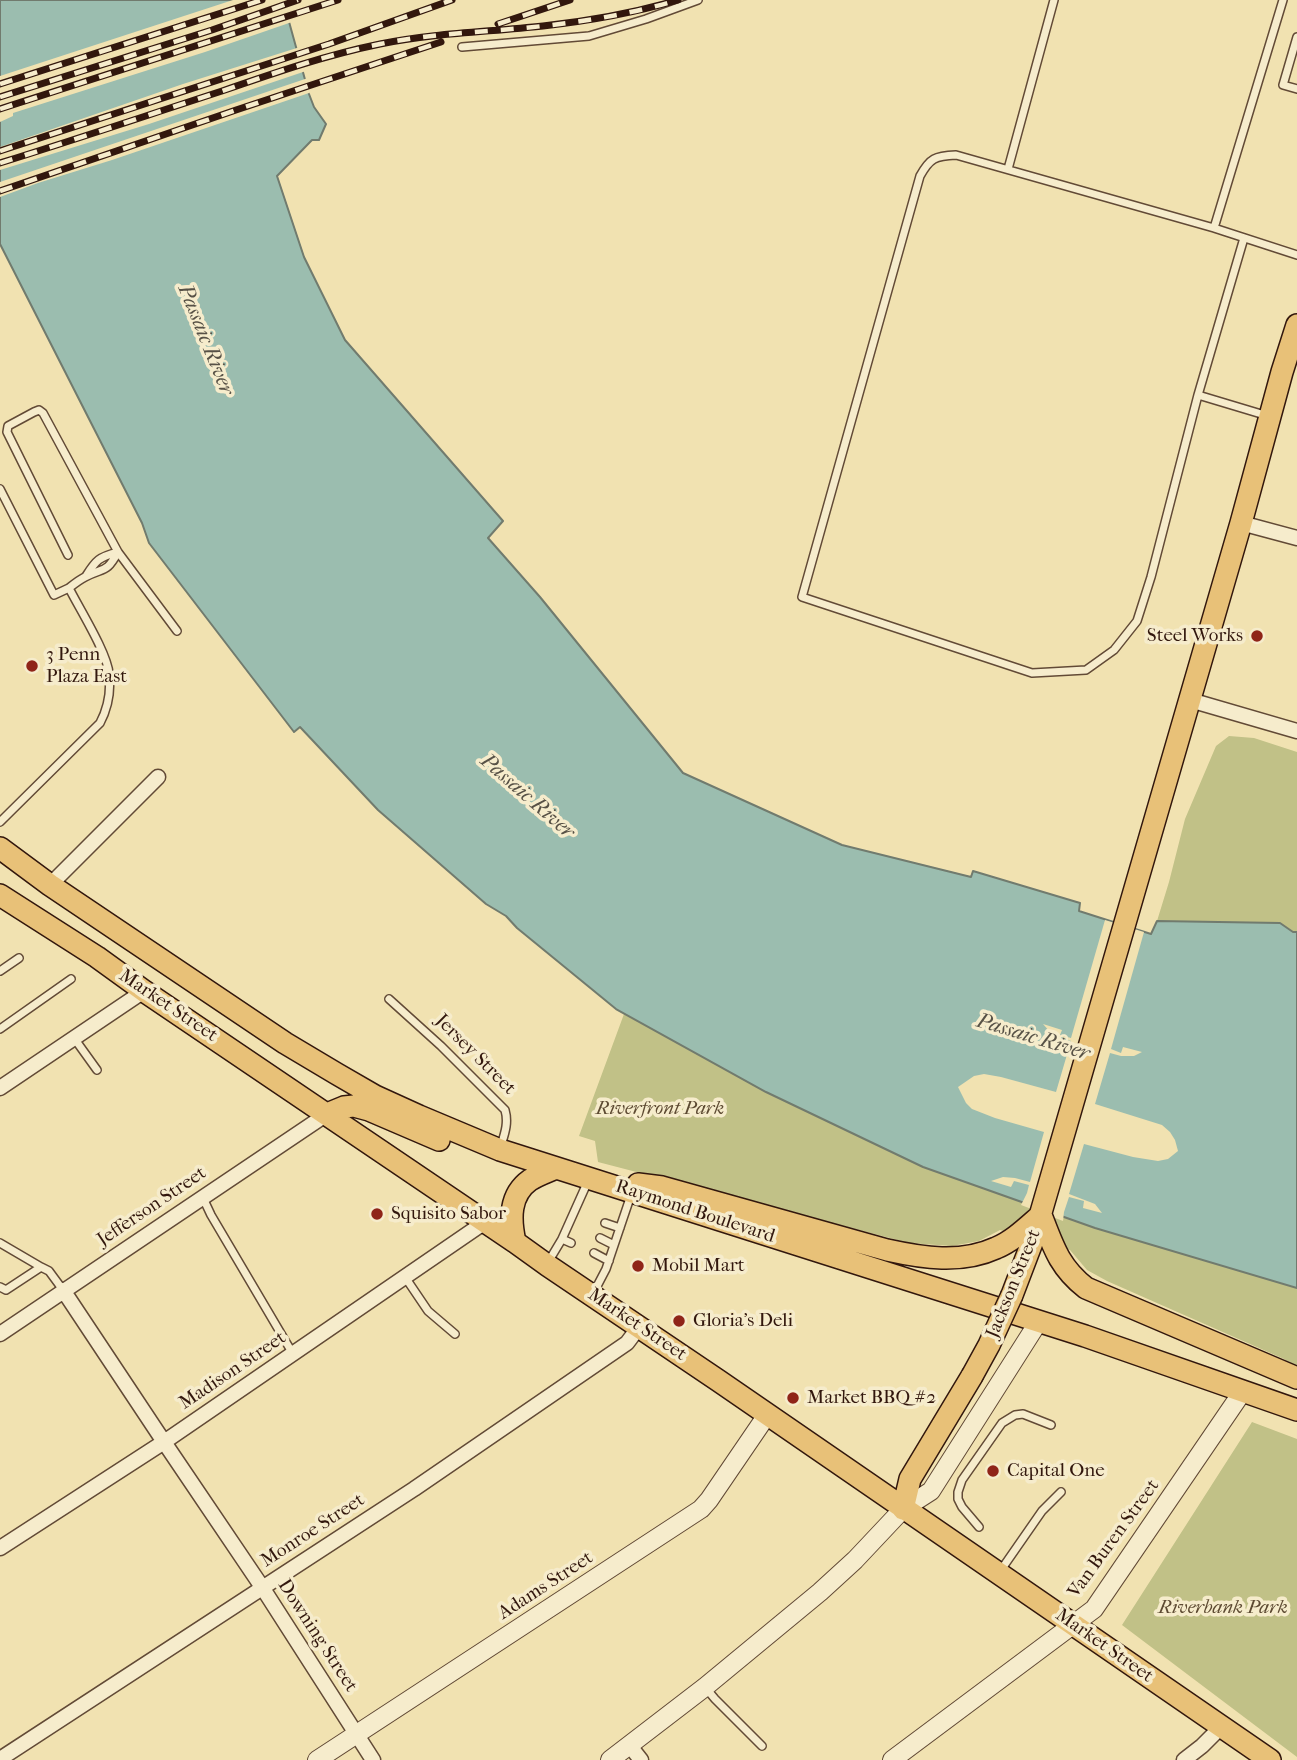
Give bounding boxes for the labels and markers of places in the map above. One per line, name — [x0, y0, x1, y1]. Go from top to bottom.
place label: Steel Works — [1147, 625, 1243, 647]
marker: Steel Works — [1249, 628, 1265, 644]
place label: 3 Penn Plaza East — [46, 644, 127, 688]
marker: 3 Penn Plaza East — [24, 658, 40, 674]
place label: Squisito Sabor — [391, 1203, 506, 1225]
marker: Squisito Sabor — [369, 1206, 385, 1222]
place label: Mobil Mart — [652, 1255, 745, 1277]
marker: Mobil Mart — [630, 1258, 646, 1274]
place label: Gloria's Deli — [693, 1310, 793, 1332]
marker: Gloria's Deli — [671, 1313, 687, 1329]
place label: Market BBQ #2 — [807, 1387, 936, 1409]
marker: Market BBQ #2 — [785, 1390, 801, 1406]
place label: Capital One — [1007, 1460, 1105, 1482]
marker: Capital One — [985, 1463, 1001, 1479]

